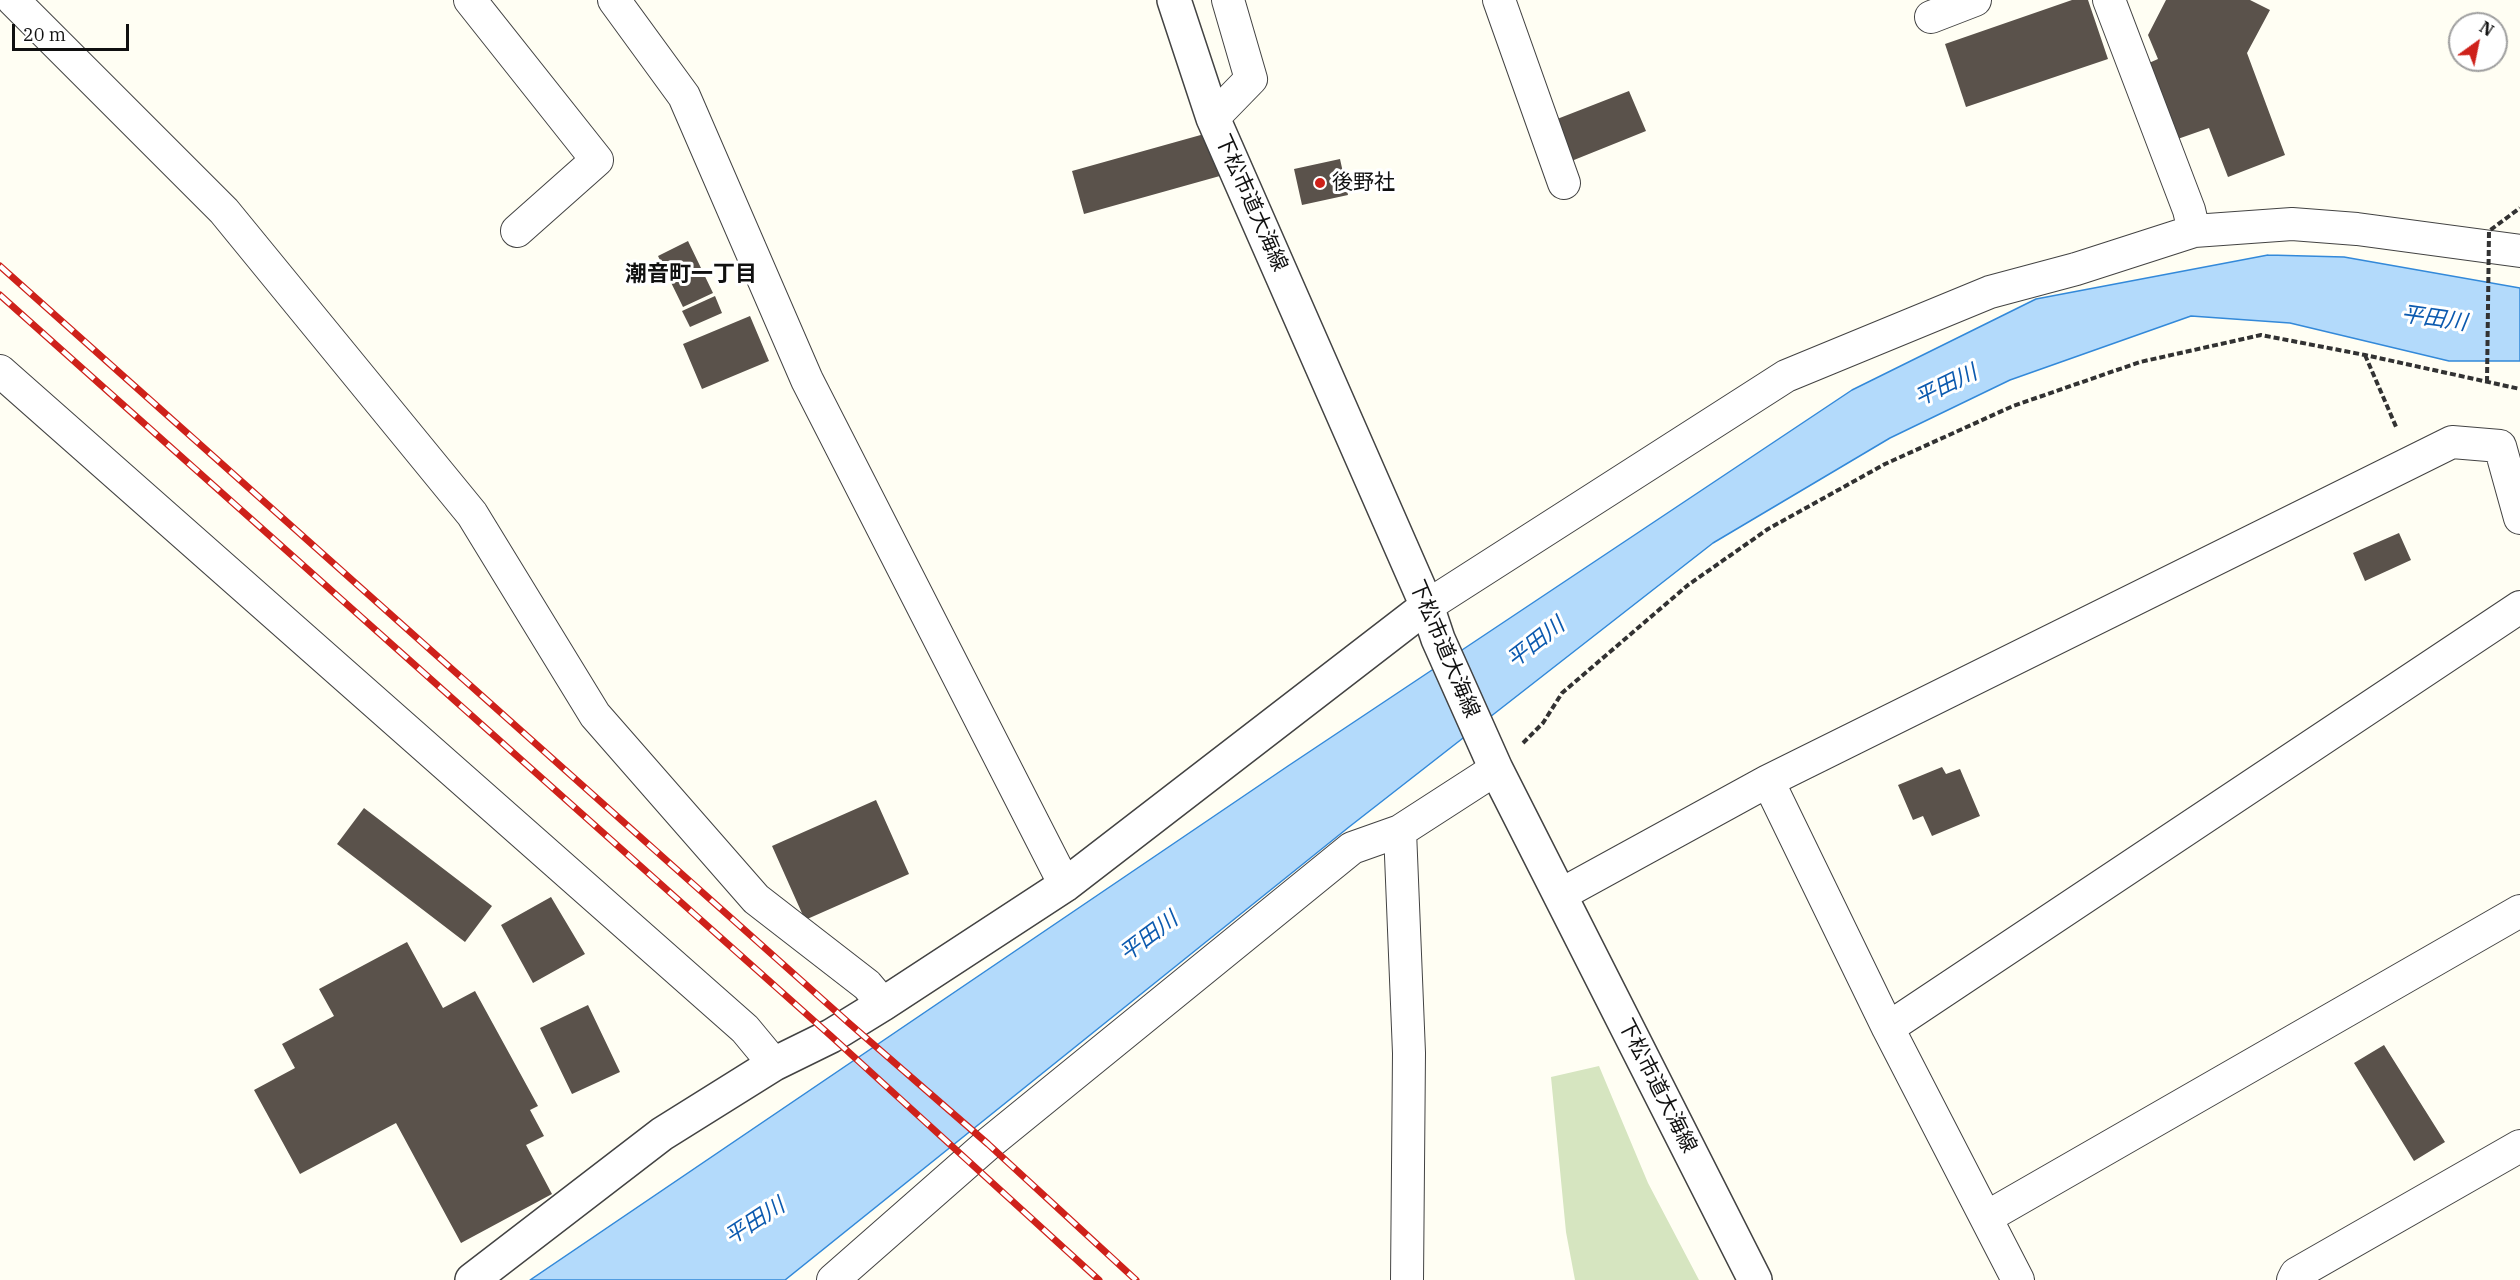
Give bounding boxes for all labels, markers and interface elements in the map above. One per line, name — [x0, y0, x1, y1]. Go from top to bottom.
scale bar — [15, 12, 132, 50]
north arrow — [2448, 12, 2508, 72]
text: N — [2476, 17, 2497, 40]
text: 20 m — [23, 23, 66, 46]
street label: 下松市道大海線 — [1210, 131, 1292, 275]
place label: 後野社 — [1332, 170, 1395, 196]
marker: 後野社 — [1313, 176, 1327, 190]
district label: 潮音町一丁目 — [625, 262, 757, 288]
water label: 平田川 — [2399, 301, 2469, 337]
water label: 平田川 — [1911, 360, 1981, 412]
street label: 下松市道大海線 — [1404, 576, 1484, 722]
water label: 平田川 — [1502, 612, 1570, 674]
water label: 平田川 — [1115, 907, 1183, 967]
street label: 下松市道大海線 — [1612, 1015, 1702, 1157]
water label: 平田川 — [720, 1193, 790, 1251]

